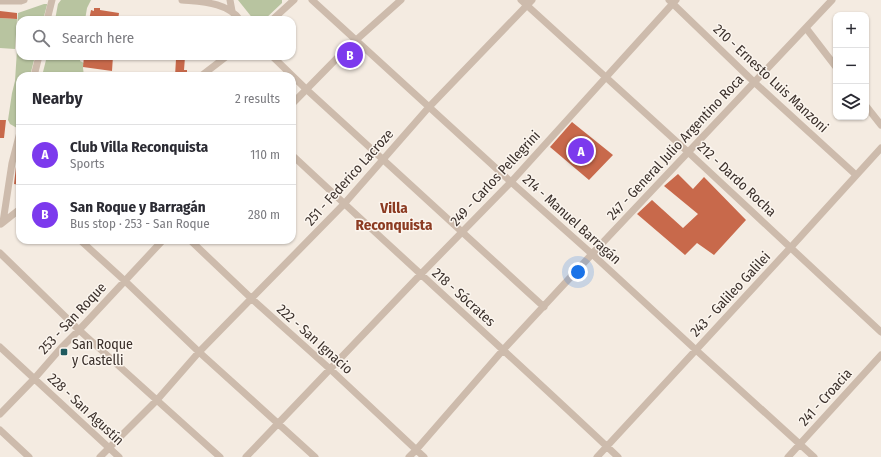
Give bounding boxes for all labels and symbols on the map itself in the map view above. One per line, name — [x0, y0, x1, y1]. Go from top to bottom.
street label: 210 - Ernesto Luis Manzoni — [710, 21, 832, 136]
pin: B — [337, 40, 363, 70]
street label: 247 - General Julio Argentino Roca — [603, 71, 747, 224]
street label: 251 - Federico Lacroze — [302, 126, 397, 229]
street label: 249 - Carlos Pellegrini — [447, 127, 544, 229]
pin: A — [568, 136, 594, 166]
street label: 212 - Dardo Rocha — [694, 138, 780, 220]
street label: 214 - Manuel Barragán — [519, 171, 624, 268]
district label: Villa Reconquista — [356, 199, 433, 234]
street label: 243 - Galileo Galilei — [687, 248, 774, 340]
your location — [568, 262, 588, 282]
street label: 218 - Sócrates — [429, 265, 499, 330]
street label: 253 - San Roque — [35, 279, 110, 358]
street label: 222 - San Ignacio — [273, 301, 356, 378]
place label: San Roque y Castelli — [72, 336, 133, 369]
marker: San Roque y Castelli — [59, 347, 69, 357]
street label: 241 - Croacia — [795, 365, 856, 429]
street label: 228 - San Agustín — [44, 370, 127, 449]

